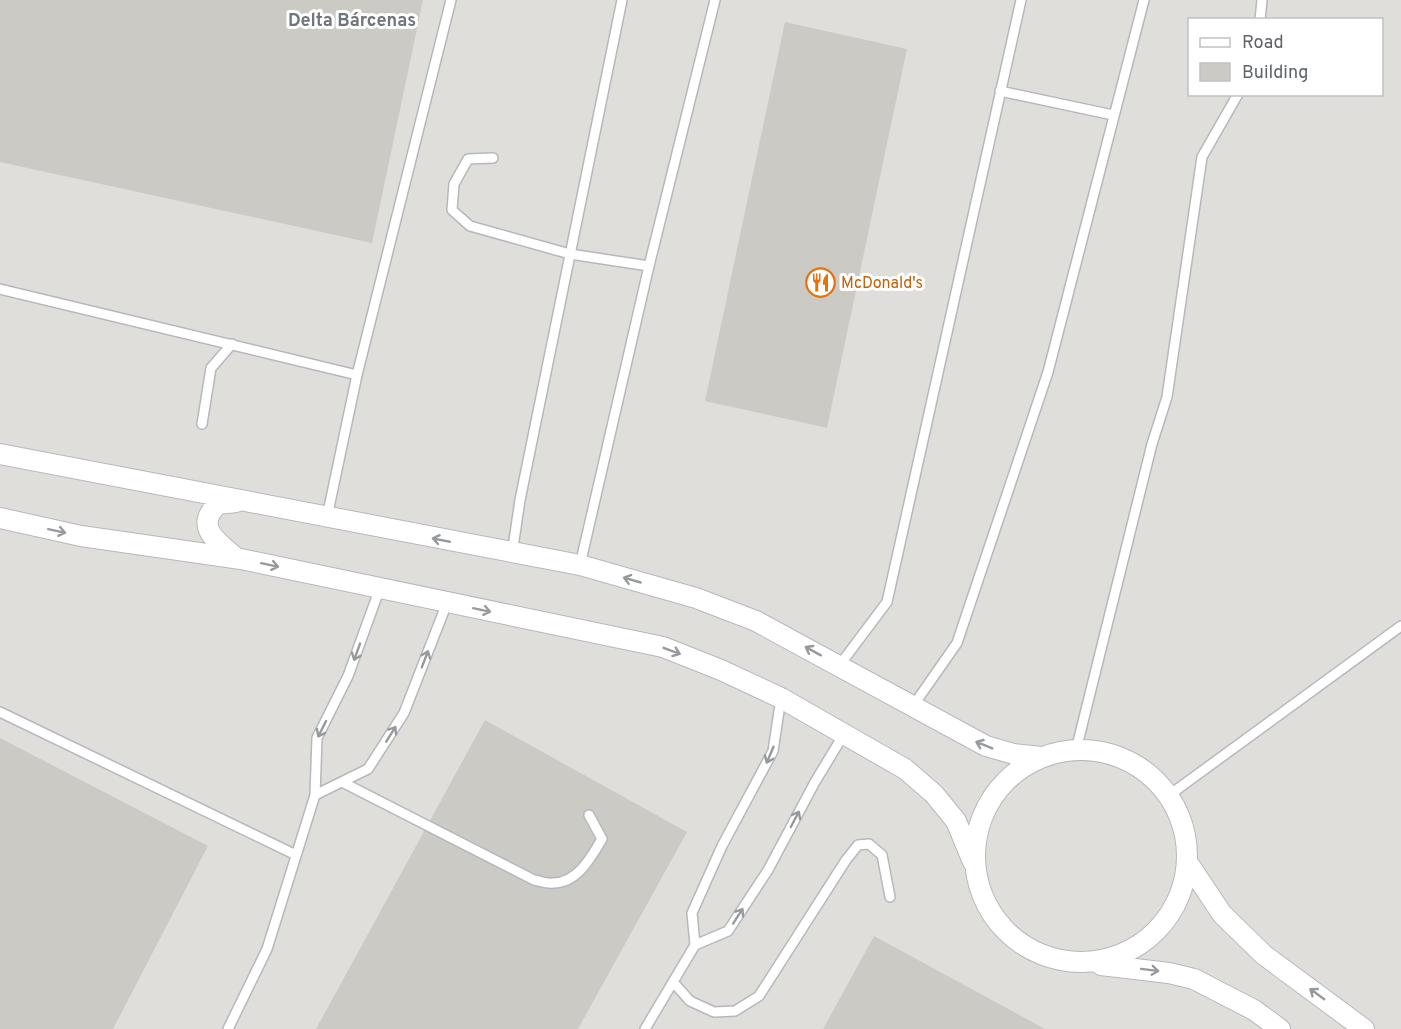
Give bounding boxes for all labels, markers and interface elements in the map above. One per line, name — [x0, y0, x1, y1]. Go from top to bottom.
district label: Delta Bárcenas — [288, 10, 416, 33]
legend — [1188, 18, 1383, 96]
text: Road — [1242, 32, 1284, 55]
text: Building — [1242, 62, 1308, 85]
restaurant icon: McDonald's — [804, 266, 836, 298]
place label: McDonald's — [841, 274, 923, 294]
one-way arrow — [47, 526, 66, 537]
one-way arrow — [432, 534, 452, 545]
one-way arrow — [260, 560, 280, 571]
one-way arrow — [623, 573, 642, 585]
one-way arrow — [471, 605, 491, 616]
one-way arrow — [351, 642, 362, 661]
one-way arrow — [804, 645, 822, 656]
one-way arrow — [662, 646, 681, 657]
one-way arrow — [420, 650, 431, 668]
one-way arrow — [315, 719, 327, 737]
one-way arrow — [385, 726, 397, 743]
one-way arrow — [975, 738, 993, 749]
one-way arrow — [764, 746, 775, 764]
one-way arrow — [790, 810, 801, 828]
one-way arrow — [732, 908, 744, 924]
one-way arrow — [1140, 965, 1159, 976]
one-way arrow — [1309, 988, 1325, 1000]

